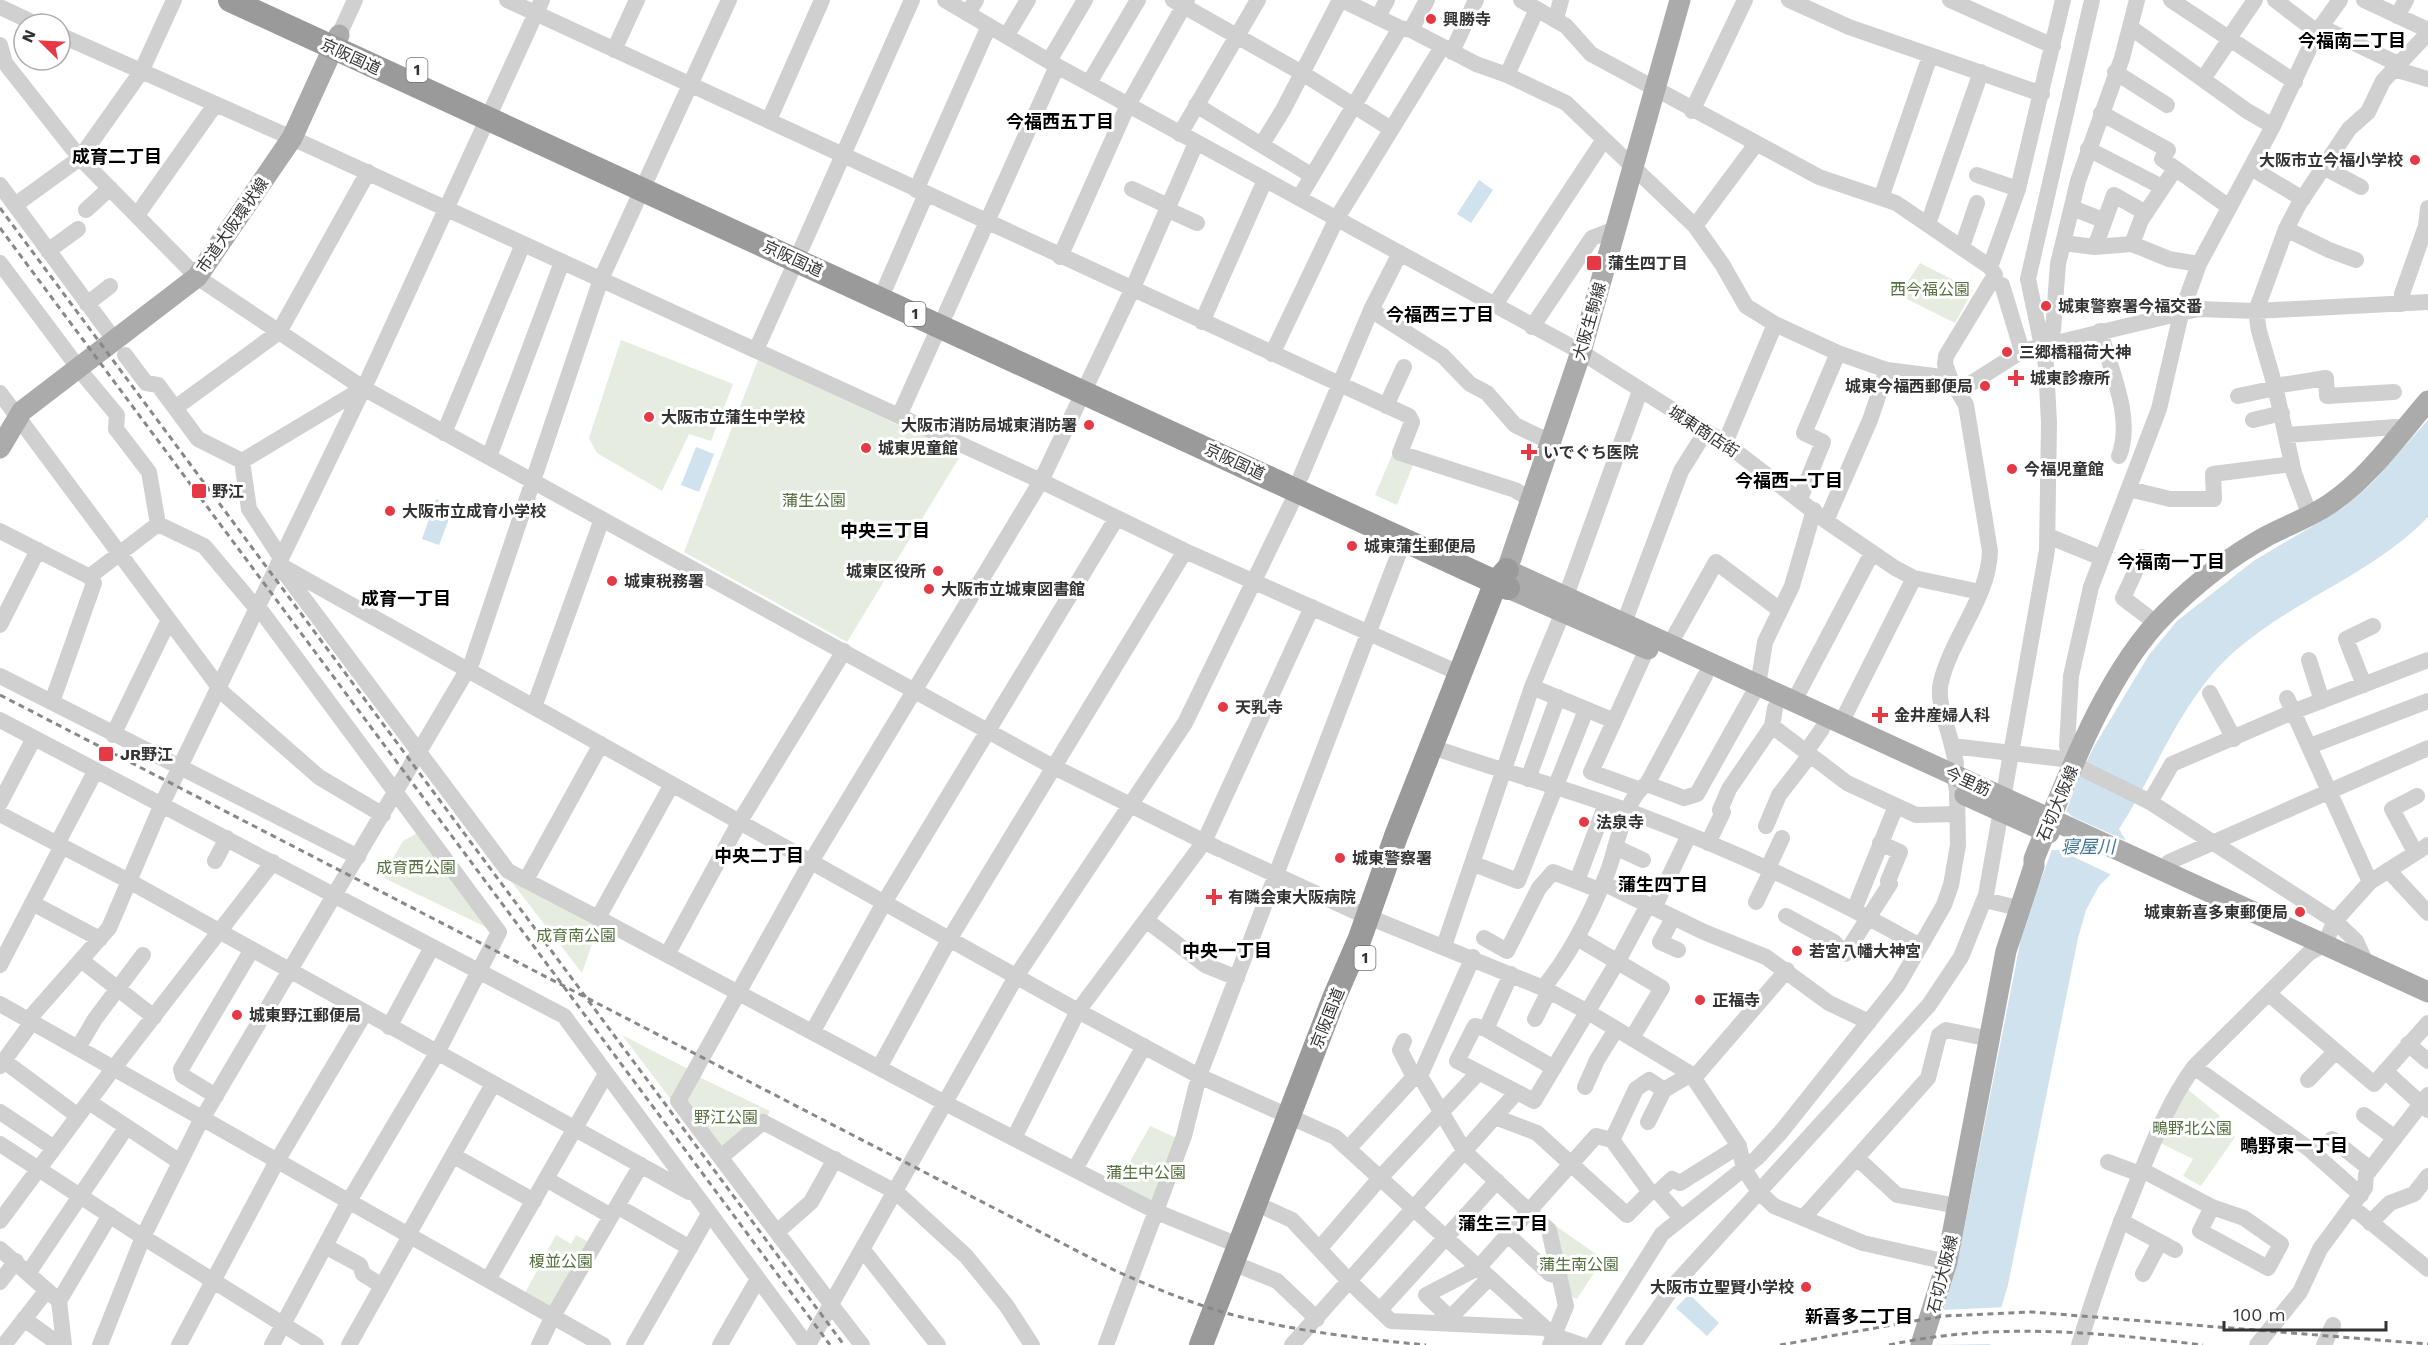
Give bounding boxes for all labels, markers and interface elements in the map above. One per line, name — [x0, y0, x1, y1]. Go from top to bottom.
place label: 興勝寺 — [1443, 10, 1491, 29]
north arrow — [12, 12, 72, 72]
marker: 興勝寺 — [1424, 12, 1438, 26]
text: N — [18, 27, 40, 45]
district label: 今福南二丁目 — [2298, 30, 2406, 51]
street label: 京阪国道 — [318, 34, 384, 79]
road number: 1 — [406, 58, 428, 82]
district label: 今福西五丁目 — [1006, 111, 1114, 132]
district label: 成育二丁目 — [72, 146, 162, 167]
place label: 大阪市立今福小学校 — [2259, 151, 2403, 170]
marker: 大阪市立今福小学校 — [2408, 153, 2422, 167]
street label: 市道大阪環状線 — [193, 174, 272, 277]
street label: 京阪国道 — [760, 236, 826, 281]
marker: 蒲生四丁目 — [1585, 254, 1603, 272]
place label: 蒲生四丁目 — [1608, 254, 1688, 273]
street label: 大阪生駒線 — [1569, 280, 1610, 362]
park label: 西今福公園 — [1890, 280, 1970, 299]
place label: 城東警察署今福交番 — [2058, 297, 2202, 316]
marker: 城東警察署今福交番 — [2039, 299, 2053, 313]
road number: 1 — [904, 302, 926, 326]
district label: 今福西三丁目 — [1386, 304, 1494, 325]
place label: 三郷橋稲荷大神 — [2019, 343, 2131, 362]
marker: 三郷橋稲荷大神 — [2000, 345, 2014, 359]
marker: 城東診療所 — [2007, 369, 2025, 387]
place label: 城東診療所 — [2030, 369, 2110, 388]
place label: 城東今福西郵便局 — [1845, 377, 1973, 396]
marker: 城東今福西郵便局 — [1978, 379, 1992, 393]
street label: 城東商店街 — [1665, 402, 1742, 461]
place label: 大阪市立蒲生中学校 — [661, 408, 805, 427]
marker: 大阪市立蒲生中学校 — [642, 410, 656, 424]
place label: 大阪市消防局城東消防署 — [901, 416, 1077, 435]
marker: 大阪市消防局城東消防署 — [1082, 418, 1096, 432]
place label: 城東児童館 — [878, 439, 958, 458]
street label: 京阪国道 — [1202, 439, 1268, 484]
marker: 城東児童館 — [859, 441, 873, 455]
marker: いでぐち医院 — [1520, 443, 1538, 461]
place label: いでぐち医院 — [1543, 443, 1639, 462]
place label: 今福児童館 — [2024, 460, 2104, 479]
marker: 今福児童館 — [2005, 462, 2019, 476]
district label: 今福西一丁目 — [1735, 470, 1843, 491]
marker: 野江 — [190, 482, 208, 500]
place label: 野江 — [212, 482, 244, 501]
park label: 蒲生公園 — [782, 491, 846, 510]
place label: 大阪市立成育小学校 — [402, 502, 546, 521]
marker: 大阪市立成育小学校 — [383, 504, 397, 518]
district label: 中央三丁目 — [840, 520, 930, 541]
place label: 城東蒲生郵便局 — [1364, 537, 1476, 556]
marker: 城東蒲生郵便局 — [1345, 539, 1359, 553]
district label: 今福南一丁目 — [2117, 551, 2225, 572]
place label: 城東区役所 — [846, 562, 926, 581]
marker: 城東区役所 — [931, 564, 945, 578]
place label: 城東税務署 — [624, 572, 704, 591]
marker: 城東税務署 — [605, 574, 619, 588]
place label: 大阪市立城東図書館 — [941, 580, 1085, 599]
marker: 大阪市立城東図書館 — [922, 582, 936, 596]
district label: 成育一丁目 — [361, 588, 451, 609]
place label: 天乳寺 — [1235, 698, 1283, 717]
marker: 天乳寺 — [1216, 700, 1230, 714]
marker: 金井産婦人科 — [1871, 706, 1889, 724]
place label: 金井産婦人科 — [1894, 706, 1990, 725]
marker: JR野江 — [97, 745, 115, 763]
place label: JR野江 — [120, 745, 173, 764]
street label: 今里筋 — [1942, 763, 1994, 800]
street label: 石切大阪線 — [2033, 763, 2082, 844]
place label: 法泉寺 — [1596, 813, 1644, 832]
marker: 法泉寺 — [1577, 815, 1591, 829]
water label: 寝屋川 — [2061, 836, 2117, 857]
district label: 中央二丁目 — [714, 845, 804, 866]
place label: 城東警察署 — [1352, 849, 1432, 868]
marker: 城東警察署 — [1333, 851, 1347, 865]
park label: 成育西公園 — [376, 858, 456, 877]
district label: 蒲生四丁目 — [1618, 874, 1708, 895]
marker: 有隣会東大阪病院 — [1205, 888, 1223, 906]
place label: 有隣会東大阪病院 — [1228, 888, 1356, 907]
place label: 城東新喜多東郵便局 — [2144, 903, 2288, 922]
marker: 城東新喜多東郵便局 — [2293, 905, 2307, 919]
park label: 成育南公園 — [536, 926, 616, 945]
district label: 中央一丁目 — [1182, 940, 1272, 961]
place label: 若宮八幡大神宮 — [1809, 942, 1921, 961]
marker: 若宮八幡大神宮 — [1790, 944, 1804, 958]
road number: 1 — [1354, 946, 1376, 970]
street label: 京阪国道 — [1307, 985, 1348, 1051]
place label: 正福寺 — [1712, 991, 1760, 1010]
marker: 正福寺 — [1693, 993, 1707, 1007]
place label: 城東野江郵便局 — [249, 1006, 361, 1025]
marker: 城東野江郵便局 — [230, 1008, 244, 1022]
park label: 野江公園 — [694, 1108, 758, 1127]
park label: 鴫野北公園 — [2152, 1119, 2232, 1138]
district label: 鴫野東一丁目 — [2240, 1135, 2348, 1156]
park label: 蒲生中公園 — [1106, 1163, 1186, 1182]
district label: 蒲生三丁目 — [1458, 1213, 1548, 1234]
street label: 石切大阪線 — [1924, 1233, 1961, 1315]
park label: 榎並公園 — [529, 1252, 593, 1271]
park label: 蒲生南公園 — [1539, 1255, 1619, 1274]
place label: 大阪市立聖賢小学校 — [1650, 1278, 1794, 1297]
marker: 大阪市立聖賢小学校 — [1799, 1280, 1813, 1294]
scale bar — [2224, 1294, 2386, 1332]
text: 100 m — [2233, 1304, 2286, 1325]
district label: 新喜多二丁目 — [1805, 1306, 1913, 1327]

